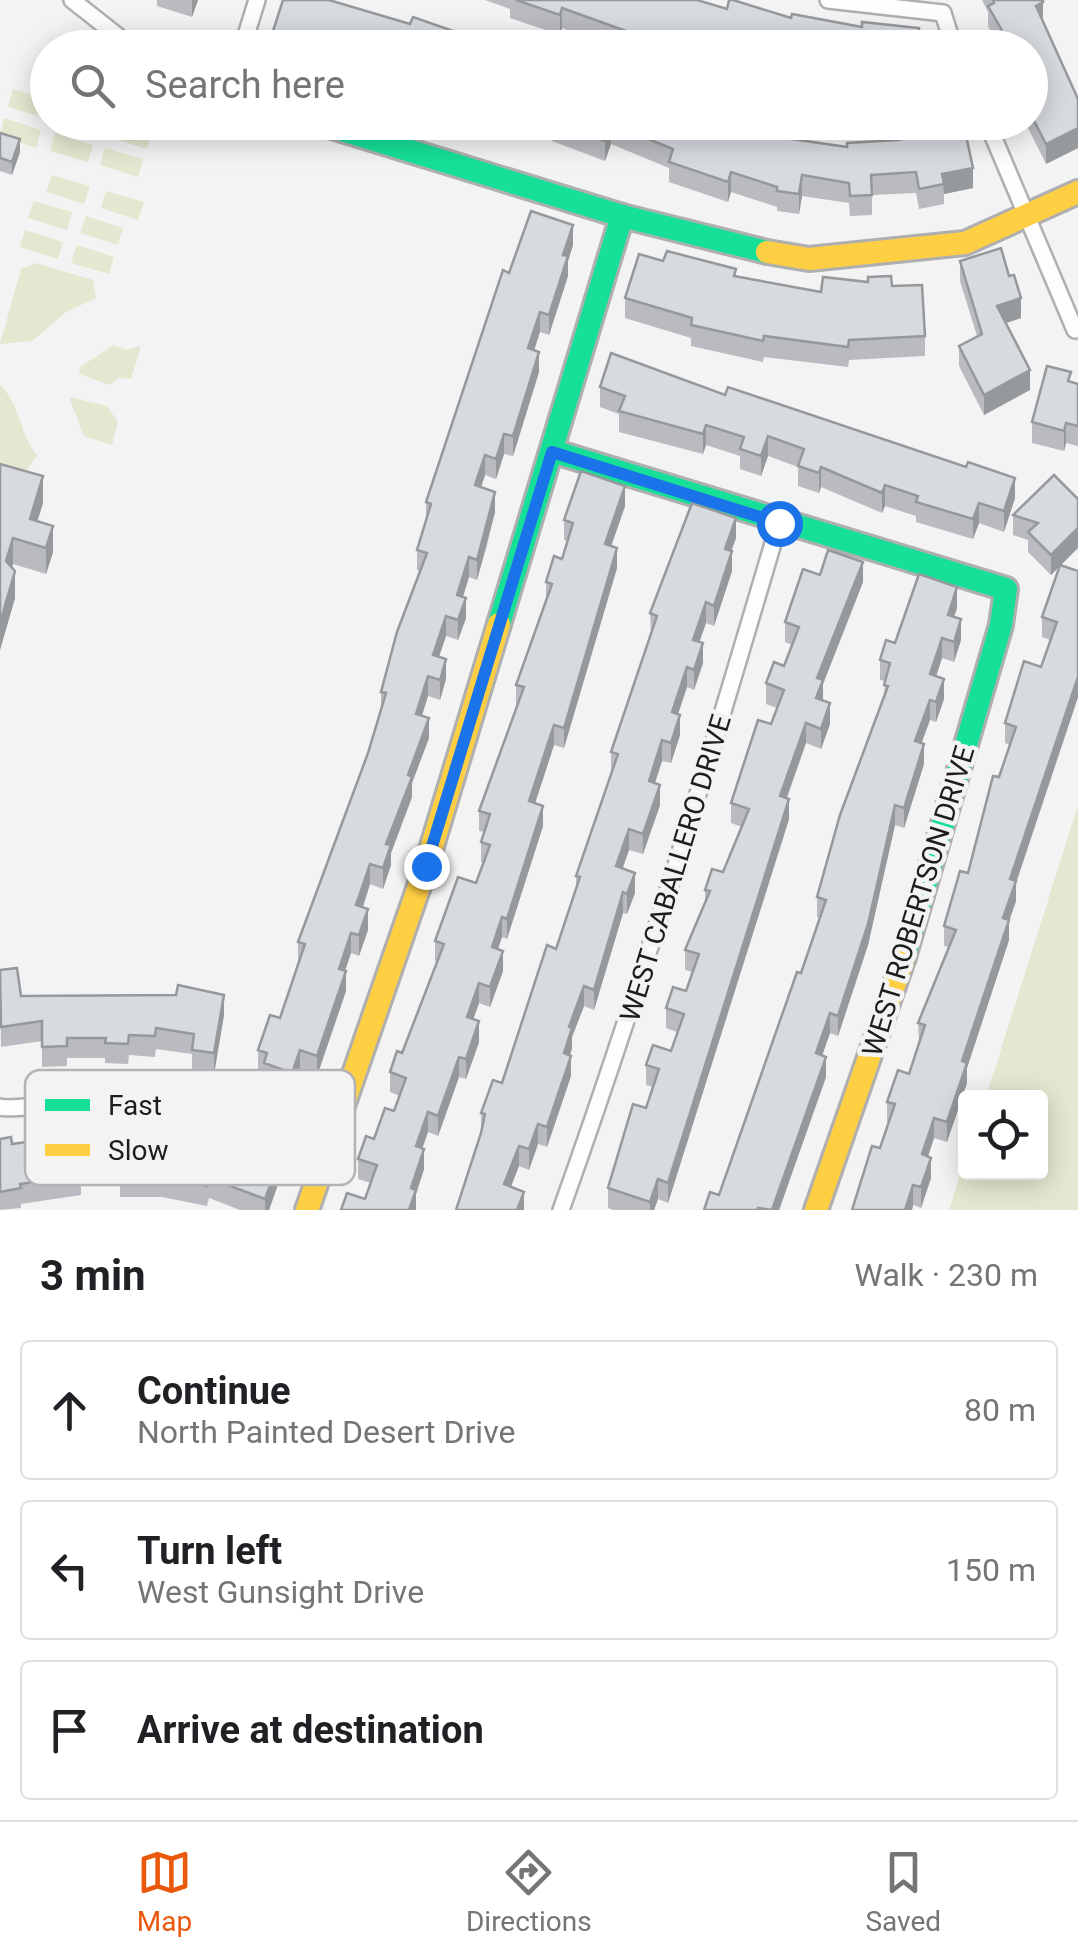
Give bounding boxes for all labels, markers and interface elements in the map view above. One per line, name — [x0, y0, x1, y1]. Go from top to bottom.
search box — [30, 30, 1048, 140]
icon: search — [65, 58, 120, 113]
text: Search here — [145, 63, 345, 107]
route start — [757, 501, 803, 547]
street label: WEST CABALLERO DRIVE — [613, 711, 738, 1026]
street label: WEST ROBERTSON DRIVE — [856, 742, 981, 1060]
route end — [404, 844, 450, 890]
legend — [25, 1070, 355, 1185]
text: Fast — [108, 1089, 162, 1122]
map controls — [958, 1090, 1048, 1180]
button: locate — [958, 1090, 1048, 1180]
text: Slow — [108, 1134, 168, 1167]
text: 3 min — [40, 1251, 146, 1300]
text: Walk · 230 m — [855, 1256, 1038, 1294]
text: Continue — [137, 1369, 291, 1413]
icon: ahead — [42, 1383, 97, 1438]
text: 80 m — [964, 1391, 1036, 1429]
text: North Painted Desert Drive — [137, 1413, 515, 1451]
text: Turn left — [137, 1529, 282, 1573]
icon: left — [42, 1543, 97, 1598]
text: 150 m — [946, 1551, 1036, 1589]
text: West Gunsight Drive — [137, 1573, 424, 1611]
icon: arrive — [42, 1703, 97, 1758]
text: Arrive at destination — [137, 1708, 484, 1752]
tab: Map — [137, 1845, 192, 1938]
tab: Directions — [466, 1845, 592, 1938]
tab: Saved — [865, 1845, 941, 1938]

